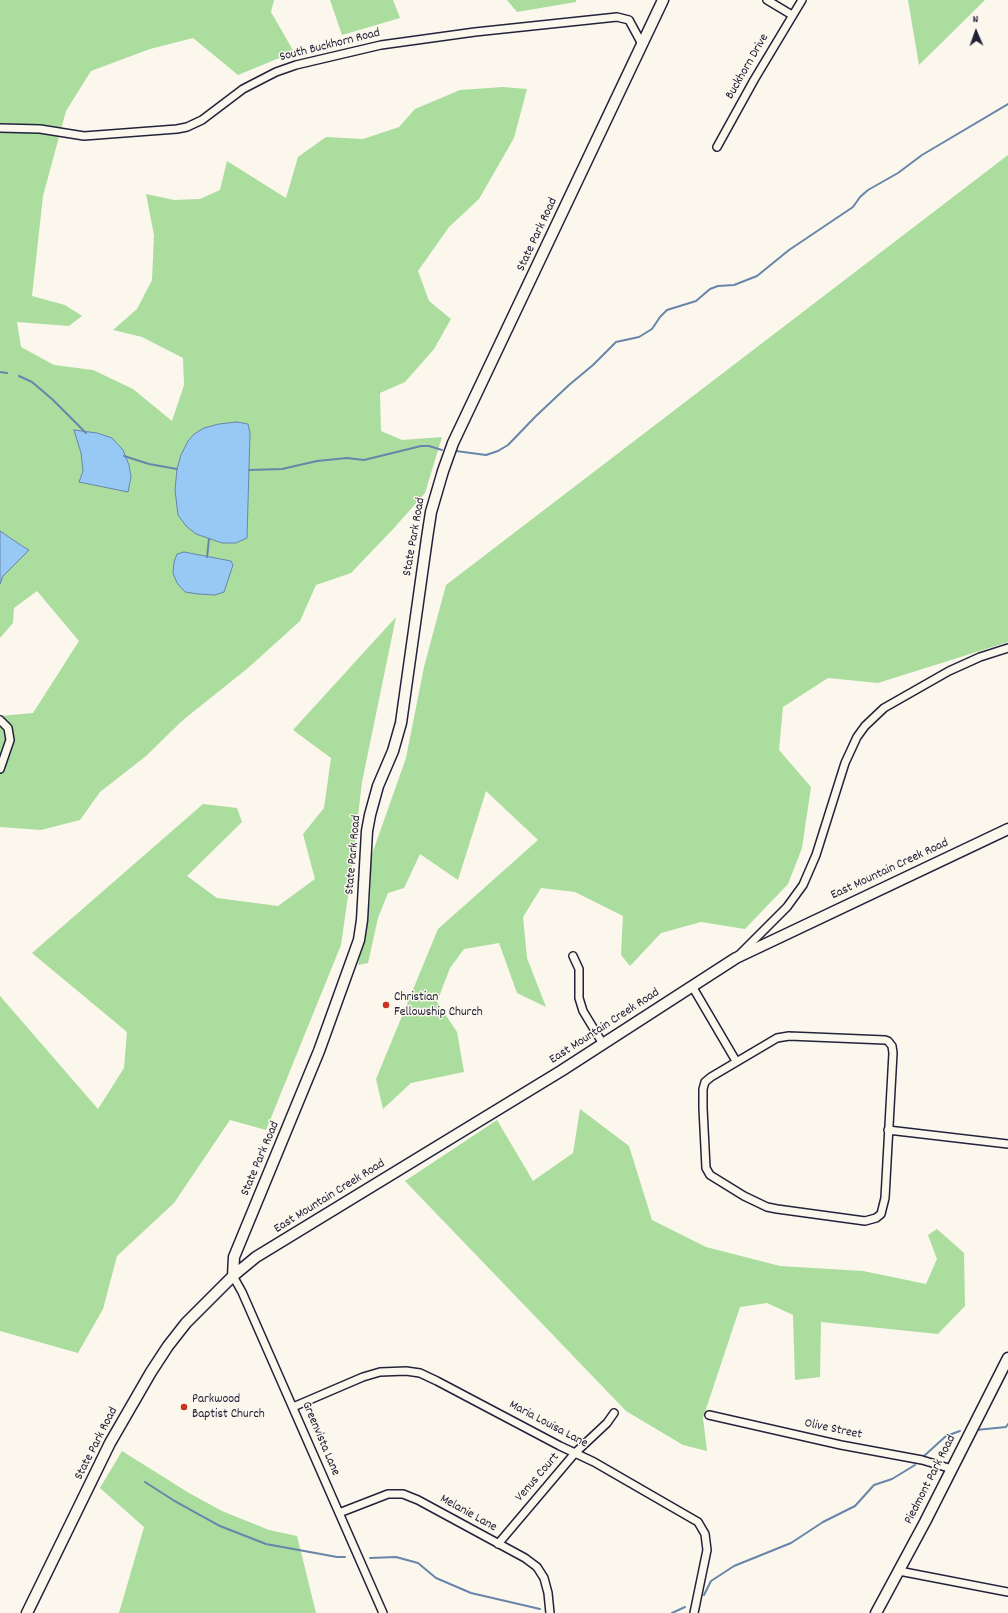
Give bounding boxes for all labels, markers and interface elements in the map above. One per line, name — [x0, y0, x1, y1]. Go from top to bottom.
north arrow — [956, 12, 996, 52]
text: N — [973, 12, 979, 28]
street label: South Buckhorn Road — [278, 26, 382, 66]
street label: Buckhorn Drive — [723, 32, 773, 102]
street label: State Park Road — [514, 196, 562, 274]
street label: State Park Road — [400, 496, 430, 578]
street label: State Park Road — [343, 815, 365, 895]
street label: East Mountain Creek Road — [829, 836, 951, 904]
street label: East Mountain Creek Road — [547, 986, 663, 1068]
place label: Christian Fellowship Church — [394, 990, 483, 1021]
marker: Christian Fellowship Church — [381, 1000, 391, 1010]
street label: State Park Road — [238, 1119, 284, 1199]
street label: East Mountain Creek Road — [272, 1157, 388, 1237]
place label: Parkwood Baptist Church — [192, 1392, 265, 1423]
street label: Maria Louisa Lane — [506, 1398, 590, 1452]
street label: Greenvista Lane — [297, 1400, 343, 1478]
marker: Parkwood Baptist Church — [179, 1402, 189, 1412]
street label: State Park Road — [72, 1405, 122, 1483]
street label: Olive Street — [803, 1416, 863, 1444]
street label: Piedmont Park Road — [902, 1433, 960, 1527]
street label: Venus Court — [513, 1450, 563, 1506]
street label: Melanie Lane — [437, 1492, 499, 1536]

